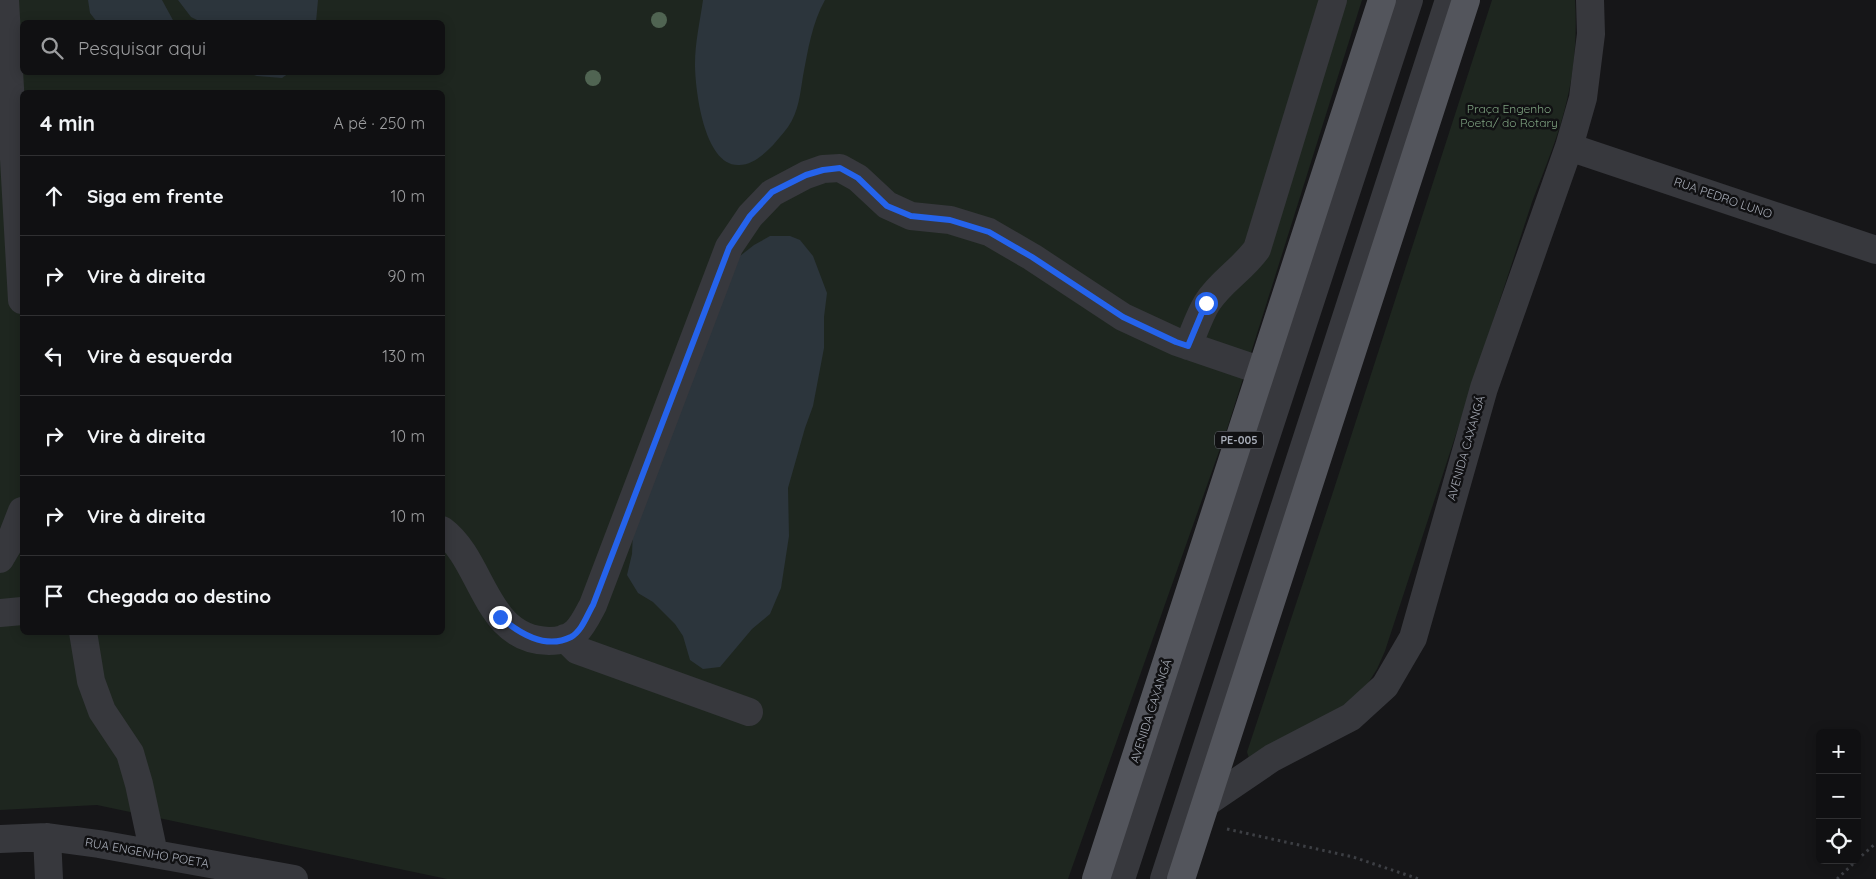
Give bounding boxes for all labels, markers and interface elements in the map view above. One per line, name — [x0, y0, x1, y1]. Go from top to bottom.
search box — [20, 20, 445, 75]
icon: search — [38, 34, 66, 62]
text: Pesquisar aqui — [78, 36, 206, 60]
park label: Praça Engenho Poeta/ do Rotary — [1460, 101, 1558, 130]
text: 4 min — [40, 110, 95, 136]
text: A pé · 250 m — [334, 113, 425, 133]
street label: RUA PEDRO LUNO — [1672, 174, 1774, 221]
icon: ahead — [40, 182, 68, 210]
text: Siga em frente — [87, 184, 224, 208]
text: 10 m — [391, 186, 425, 206]
icon: right — [40, 262, 68, 290]
text: Vire à direita — [87, 264, 206, 288]
text: 90 m — [388, 266, 425, 286]
route start — [1195, 292, 1218, 315]
icon: left — [40, 342, 68, 370]
text: Vire à esquerda — [87, 344, 232, 368]
text: 130 m — [382, 346, 425, 366]
street label: AVENIDA CAXANGÁ — [1443, 394, 1488, 502]
icon: right — [40, 422, 68, 450]
text: Vire à direita — [87, 424, 206, 448]
text: 10 m — [391, 426, 425, 446]
road number: PE-005 — [1215, 432, 1263, 448]
icon: right — [40, 502, 68, 530]
text: Vire à direita — [87, 504, 206, 528]
text: 10 m — [391, 506, 425, 526]
icon: arrive — [40, 582, 68, 610]
text: Chegada ao destino — [87, 584, 271, 608]
route end — [489, 606, 512, 629]
street label: AVENIDA CAXANGÁ — [1127, 657, 1174, 765]
map controls — [1816, 729, 1861, 864]
button: + — [1816, 729, 1861, 774]
button: − — [1816, 774, 1861, 819]
button: locate — [1816, 819, 1861, 864]
street label: RUA ENGENHO POETA — [84, 834, 210, 871]

